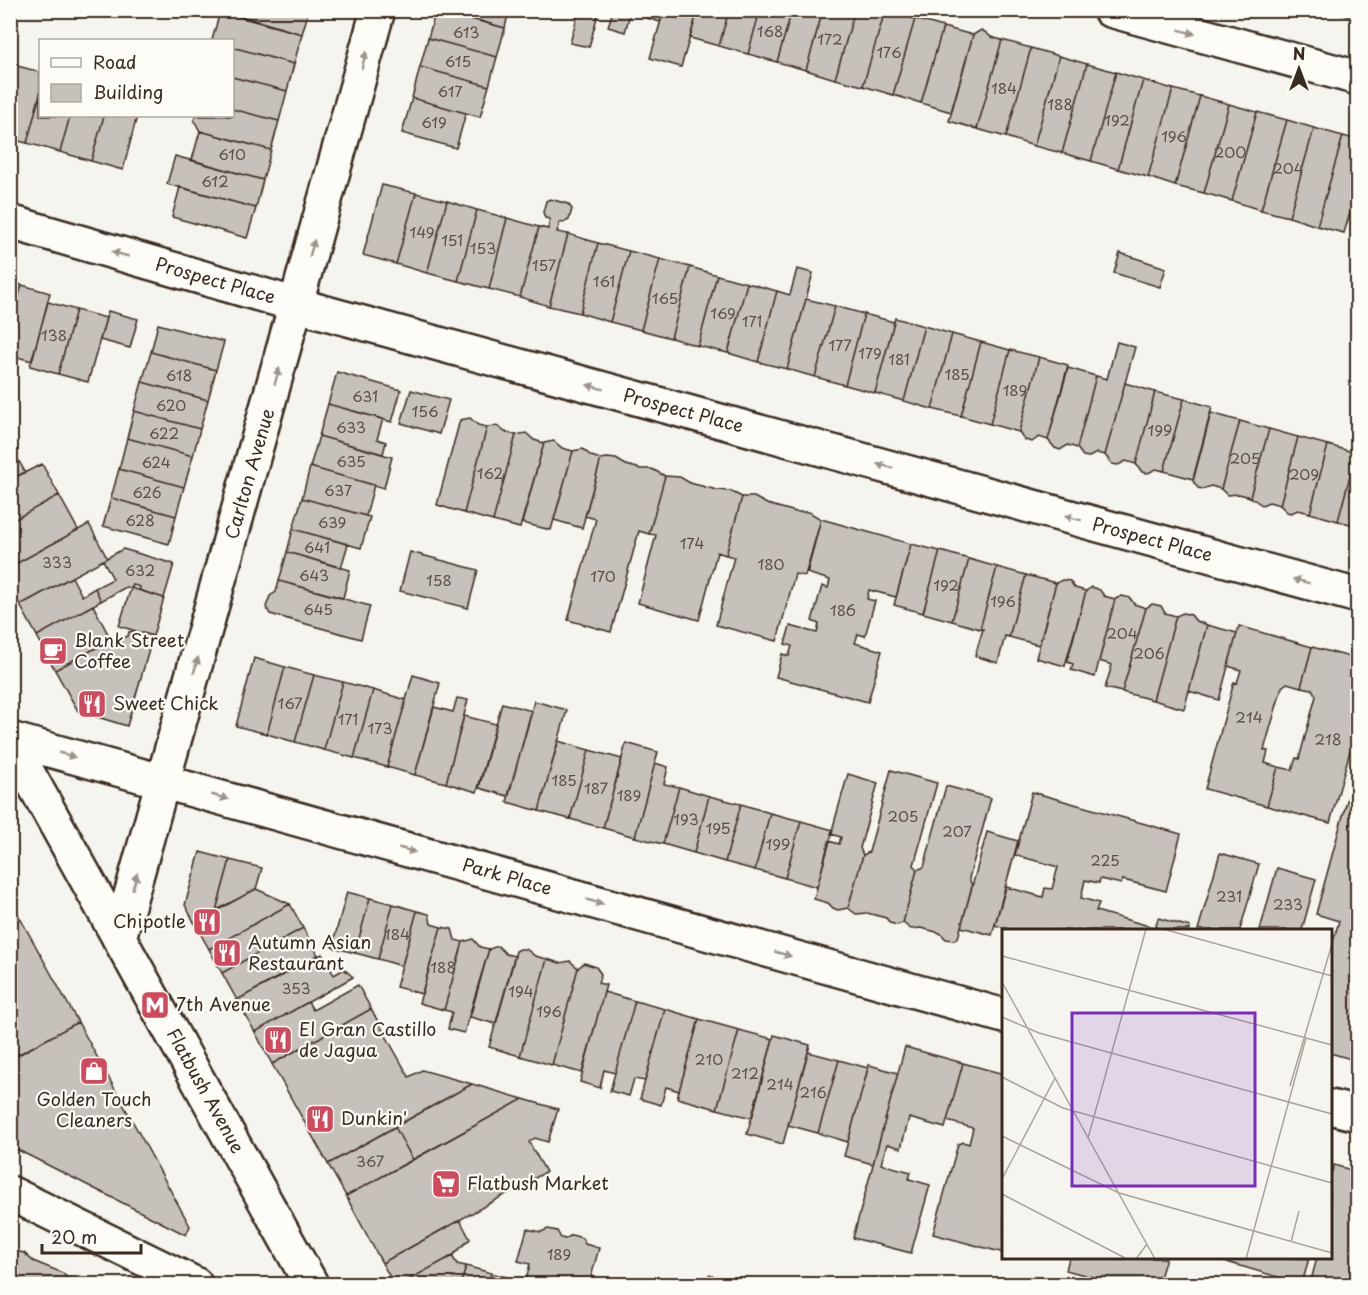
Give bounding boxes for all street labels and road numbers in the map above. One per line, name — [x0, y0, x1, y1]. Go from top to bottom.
street label: Prospect Place — [152, 250, 279, 310]
street label: Prospect Place — [620, 380, 747, 439]
street label: Carlton Avenue — [217, 405, 280, 542]
street label: Prospect Place — [1089, 509, 1216, 568]
street label: Park Place — [460, 850, 555, 901]
street label: Flatbush Avenue — [161, 1023, 252, 1158]

